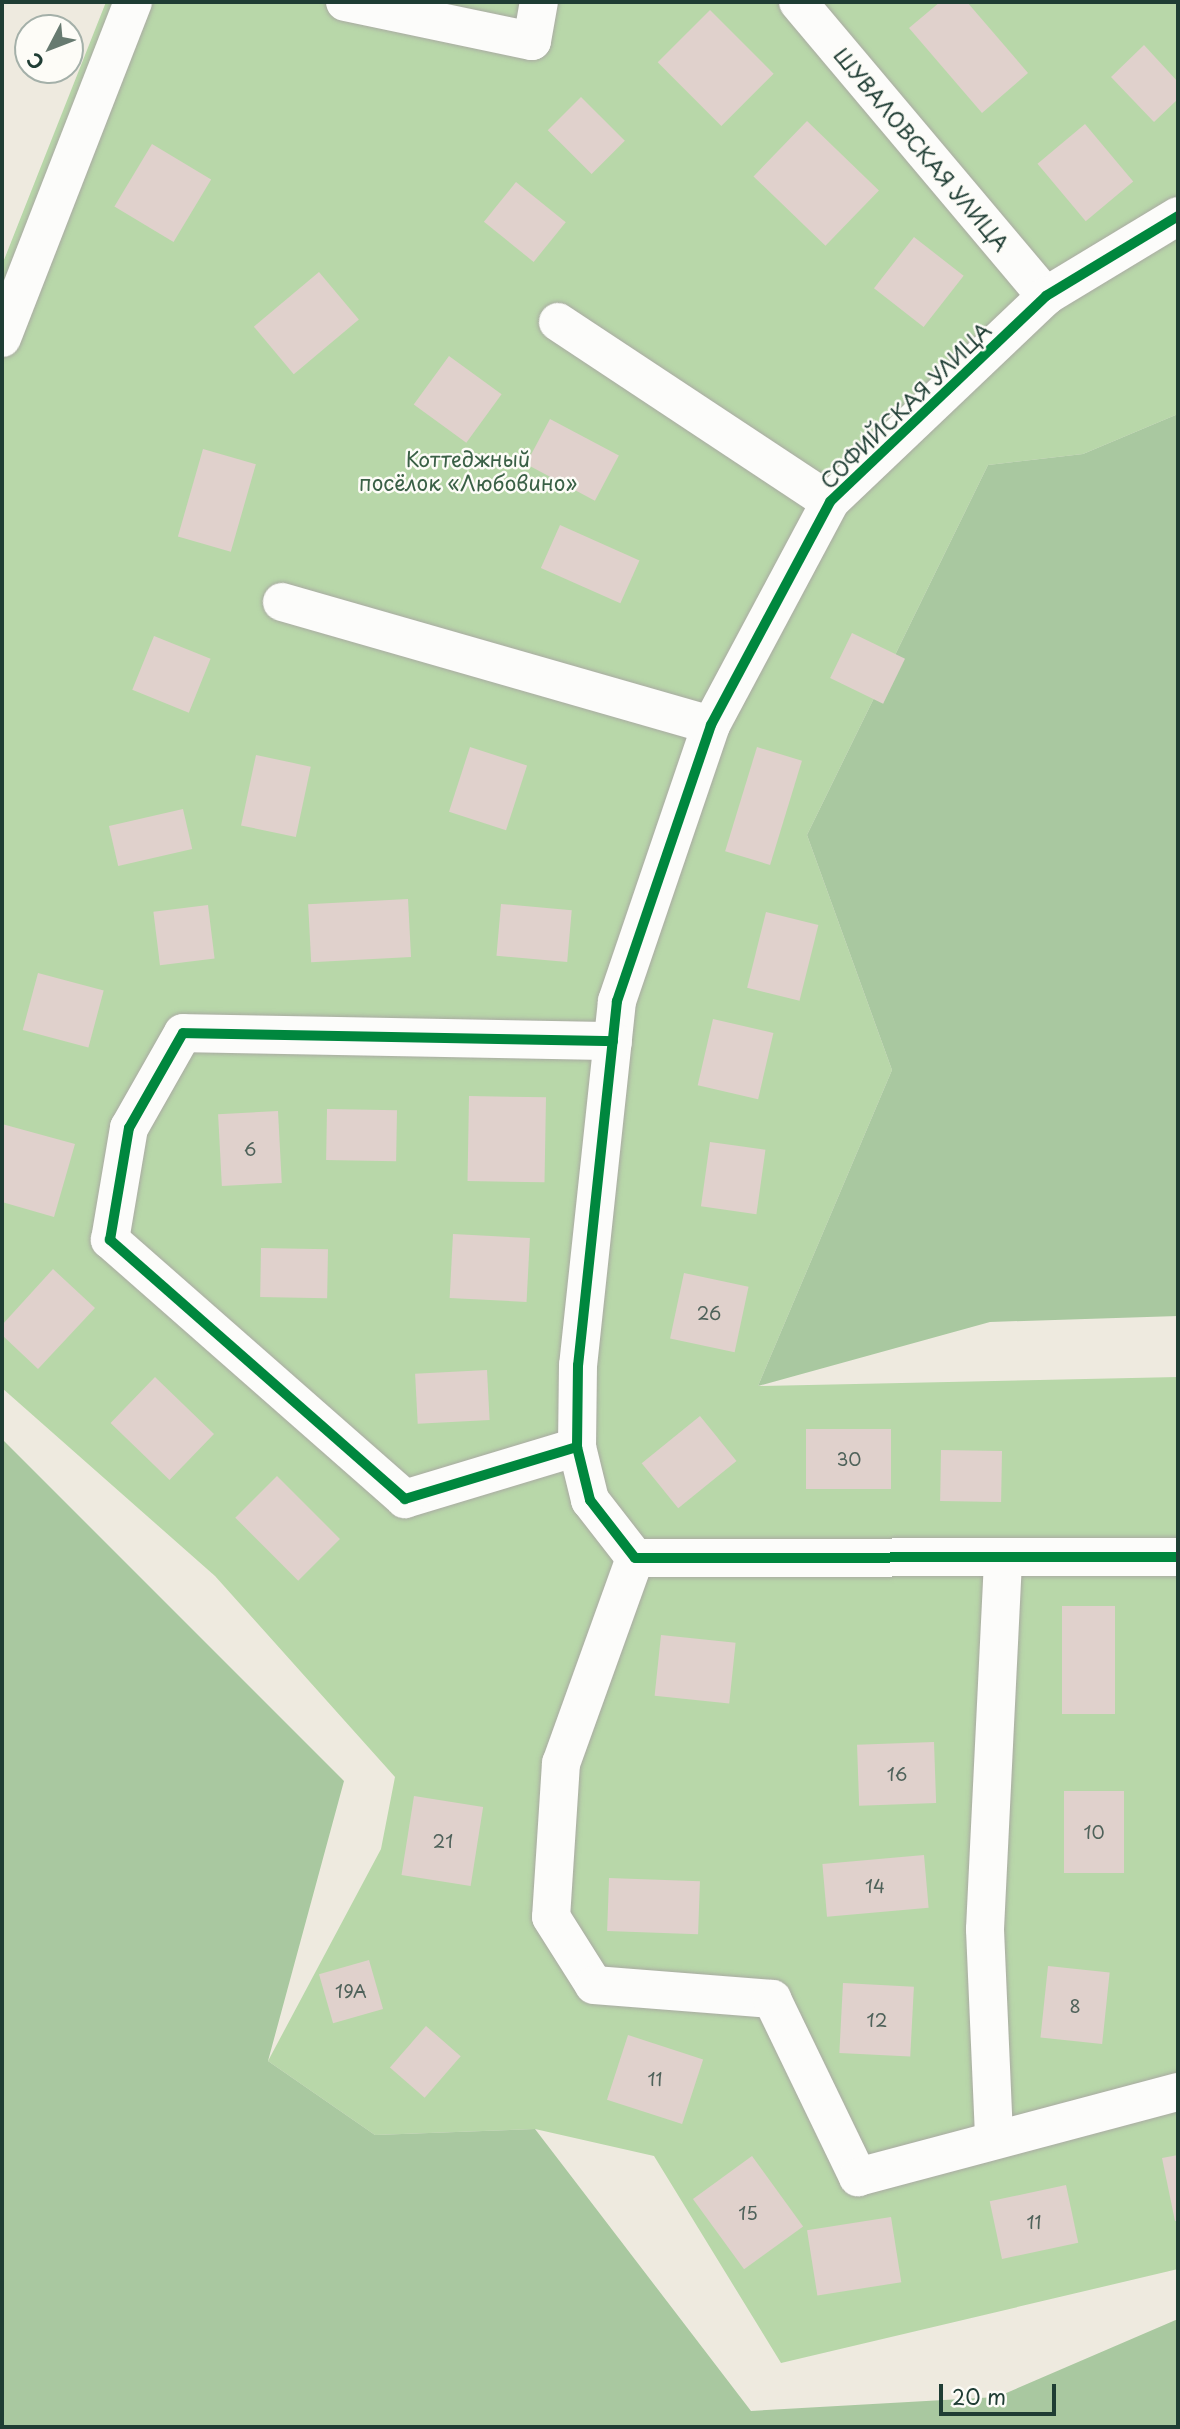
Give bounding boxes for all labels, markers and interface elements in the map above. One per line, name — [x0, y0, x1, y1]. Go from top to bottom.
north arrow — [14, 14, 84, 84]
street label: ШУВАЛОВСКАЯ УЛИЦА — [829, 42, 1015, 256]
text: С — [20, 47, 50, 76]
street label: СОФИЙСКАЯ УЛИЦА — [815, 317, 995, 493]
park label: Коттеджный посёлок «Любовино» — [359, 445, 577, 495]
house number: 6 — [244, 1138, 256, 1160]
house number: 26 — [697, 1302, 721, 1324]
house number: 30 — [836, 1448, 862, 1470]
house number: 16 — [887, 1763, 907, 1785]
house number: 10 — [1083, 1821, 1105, 1843]
house number: 21 — [433, 1830, 453, 1852]
house number: 14 — [865, 1875, 885, 1897]
house number: 19А — [335, 1980, 367, 2002]
house number: 8 — [1069, 1995, 1081, 2017]
house number: 12 — [867, 2009, 887, 2031]
house number: 11 — [647, 2068, 663, 2090]
house number: 15 — [738, 2202, 758, 2224]
house number: 11 — [1026, 2211, 1042, 2233]
scale bar — [942, 2370, 1059, 2414]
text: 20 m — [952, 2380, 1006, 2412]

